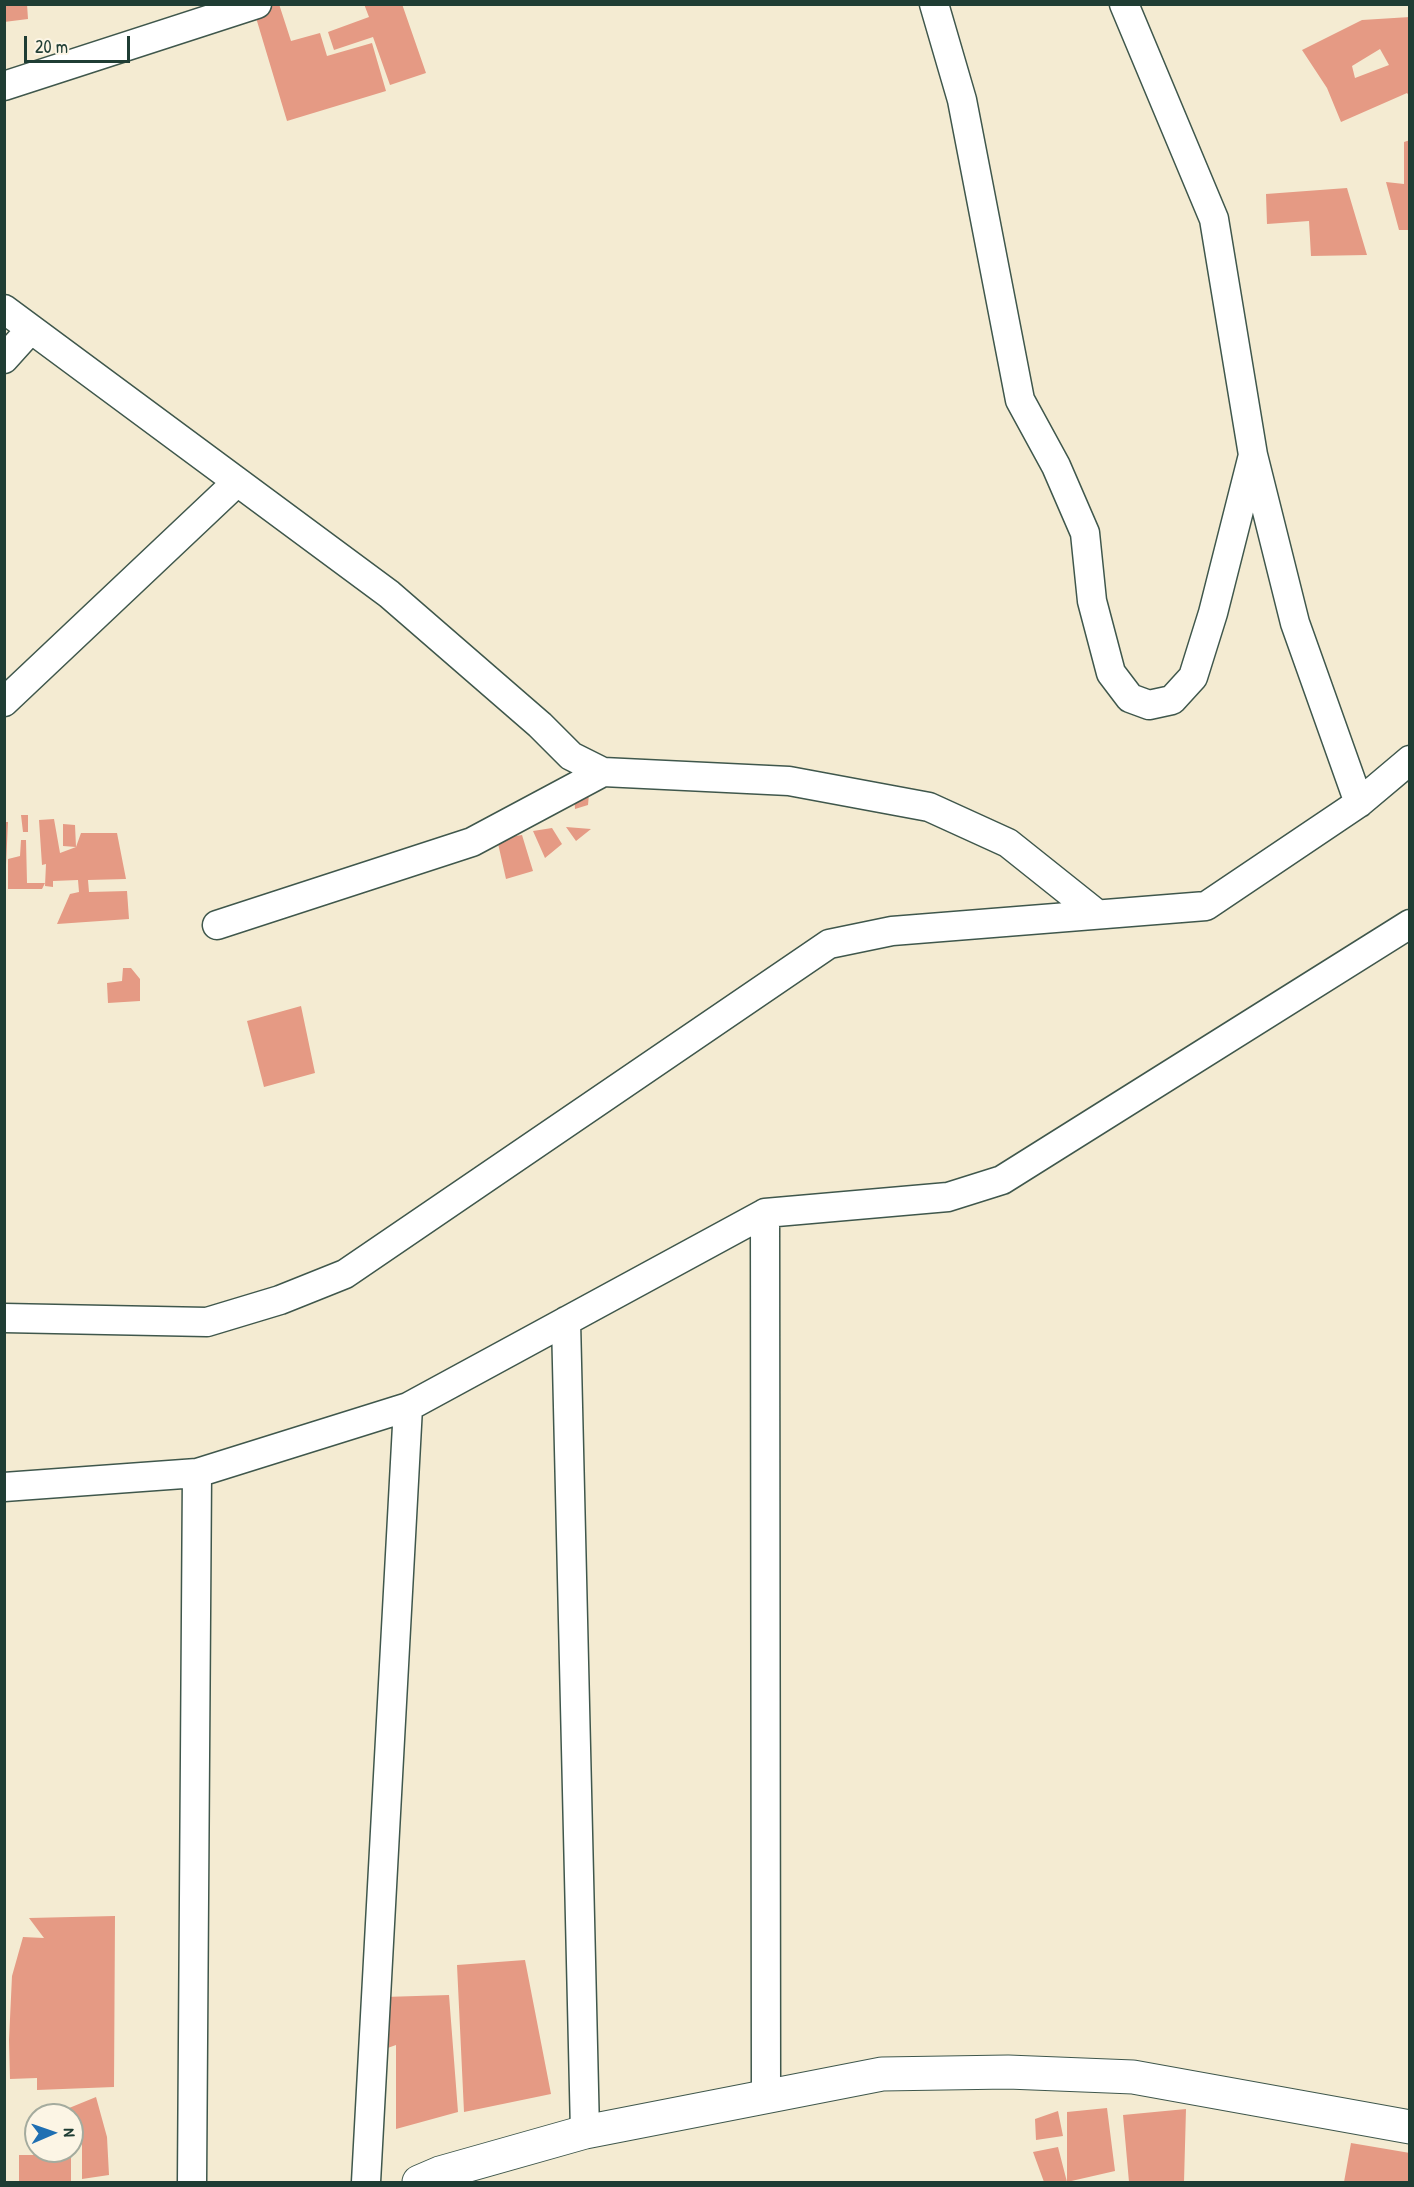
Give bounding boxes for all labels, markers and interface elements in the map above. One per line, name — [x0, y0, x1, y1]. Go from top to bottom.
scale bar — [27, 24, 134, 62]
text: 20 m — [35, 34, 68, 59]
north arrow — [24, 2103, 84, 2163]
text: N — [59, 2128, 81, 2137]

